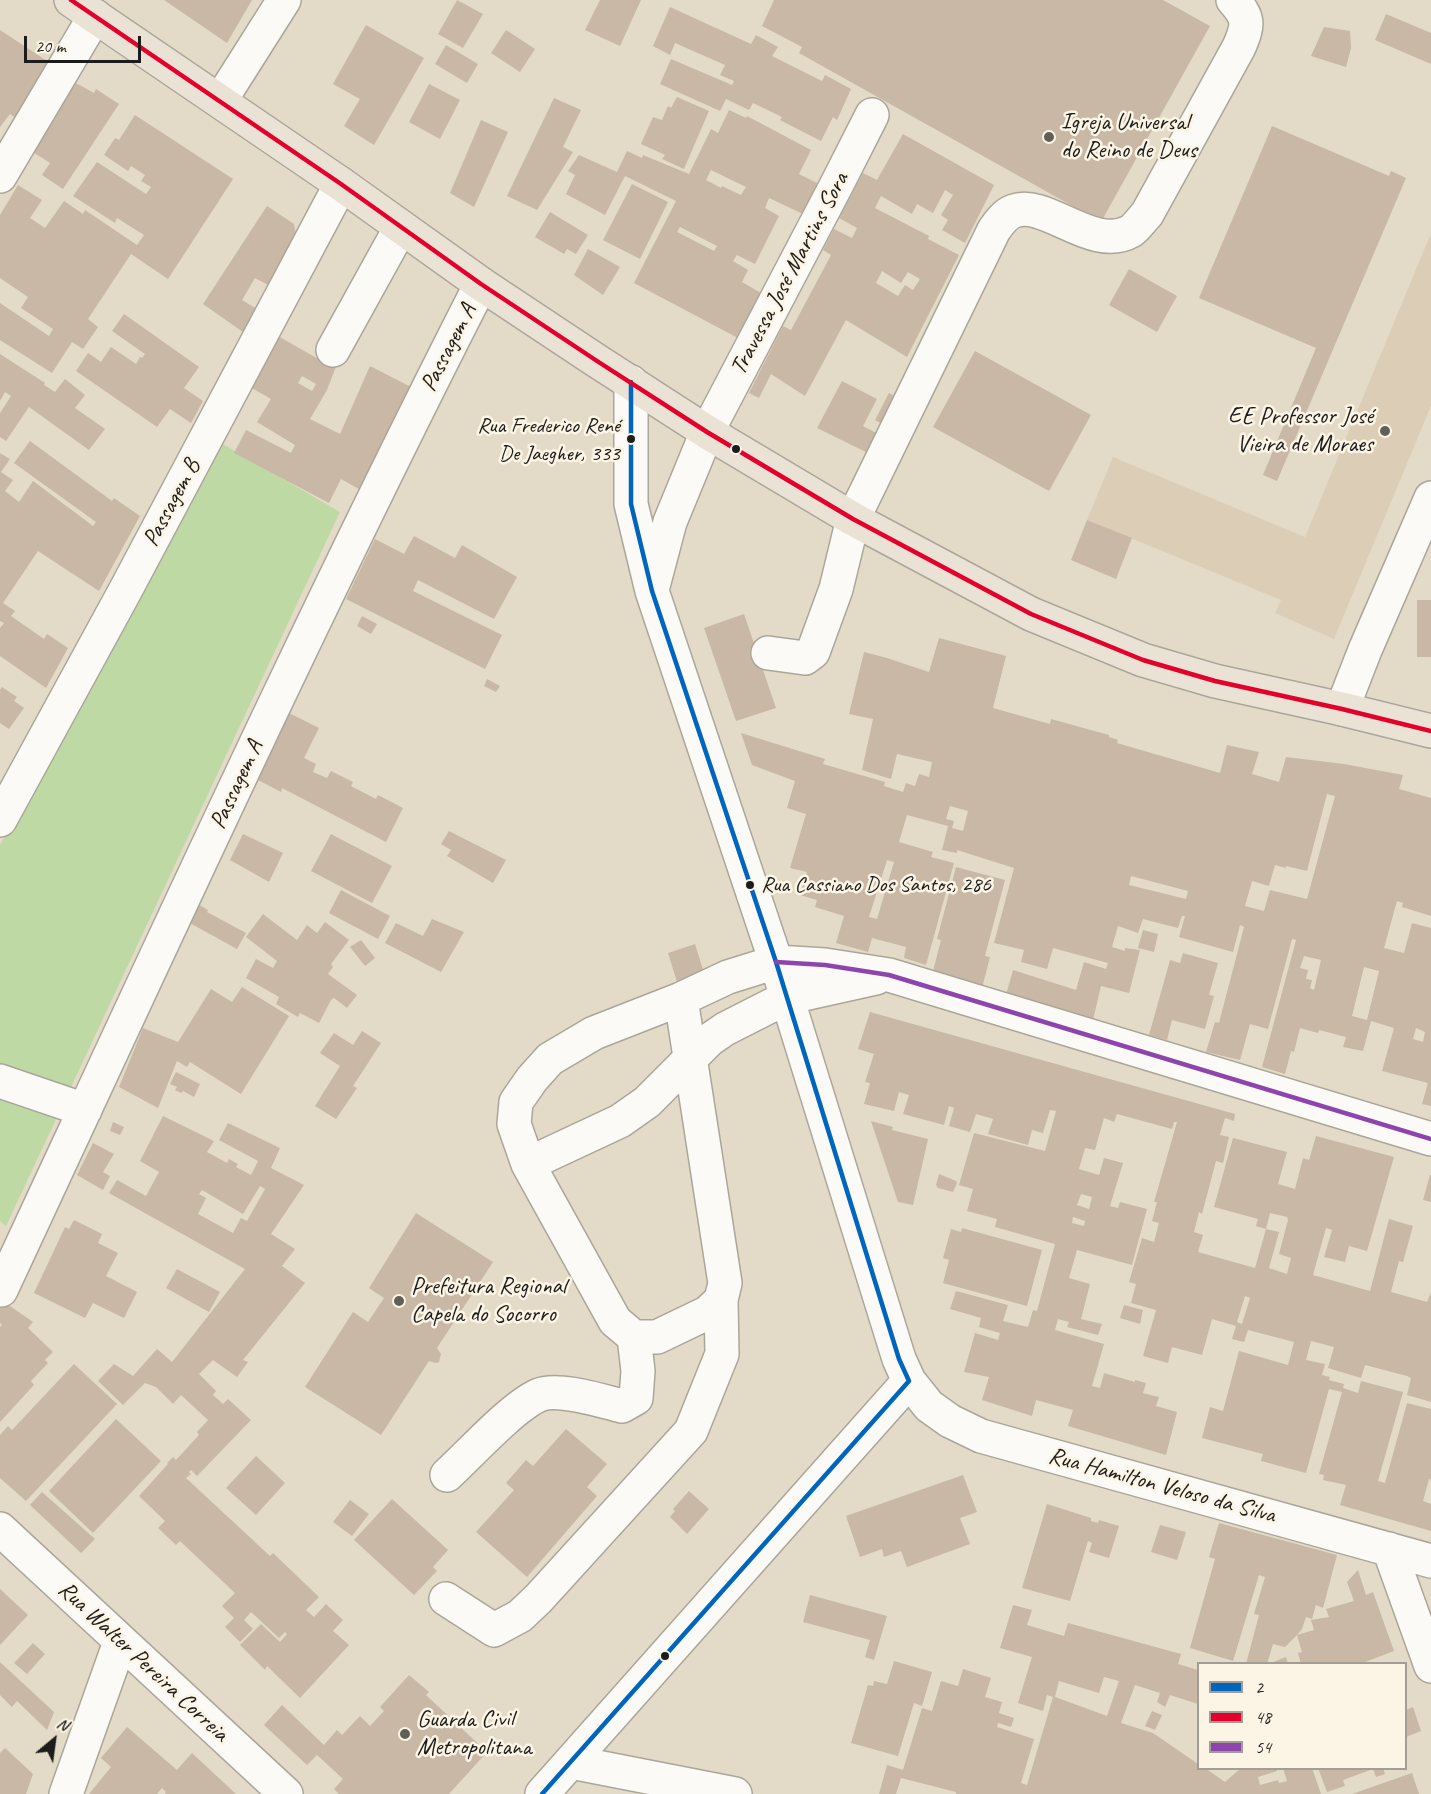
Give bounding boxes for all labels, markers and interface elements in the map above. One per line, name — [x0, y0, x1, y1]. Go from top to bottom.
scale bar — [27, 24, 144, 62]
text: 20 m — [35, 35, 66, 57]
place label: Igreja Universal do Reino de Deus — [1061, 109, 1197, 165]
marker: Igreja Universal do Reino de Deus — [1042, 130, 1056, 144]
street label: Travessa José Martins Sora — [724, 168, 856, 380]
street label: Passagem A — [415, 299, 483, 397]
place label: EE Professor José Vieira de Moraes — [1228, 403, 1373, 459]
place label: Rua Frederico René De Jaegher, 333 — [477, 413, 620, 464]
marker: EE Professor José Vieira de Moraes — [1378, 424, 1392, 438]
marker: Rua Frederico René De Jaegher, 333 — [625, 433, 637, 445]
unlabelled marker — [730, 443, 742, 455]
street label: Passagem B — [137, 454, 207, 552]
street label: Passagem A — [204, 736, 270, 834]
place label: Rua Cassiano Dos Santos, 286 — [761, 872, 991, 898]
marker: Rua Cassiano Dos Santos, 286 — [744, 879, 756, 891]
place label: Prefeitura Regional Capela do Socorro — [411, 1273, 566, 1329]
marker: Prefeitura Regional Capela do Socorro — [392, 1294, 406, 1308]
street label: Rua Hamilton Veloso da Silva — [1045, 1442, 1279, 1530]
street label: Rua Walter Pereira Correia — [52, 1576, 234, 1748]
unlabelled marker — [659, 1650, 671, 1662]
legend — [1197, 1662, 1407, 1770]
text: 2 — [1255, 1676, 1263, 1698]
place label: Guarda Civil Metropolitana — [417, 1706, 531, 1762]
text: 48 — [1255, 1706, 1271, 1728]
north arrow — [24, 1710, 84, 1770]
text: N — [54, 1713, 72, 1735]
marker: Guarda Civil Metropolitana — [398, 1727, 412, 1741]
text: 54 — [1255, 1736, 1271, 1758]

